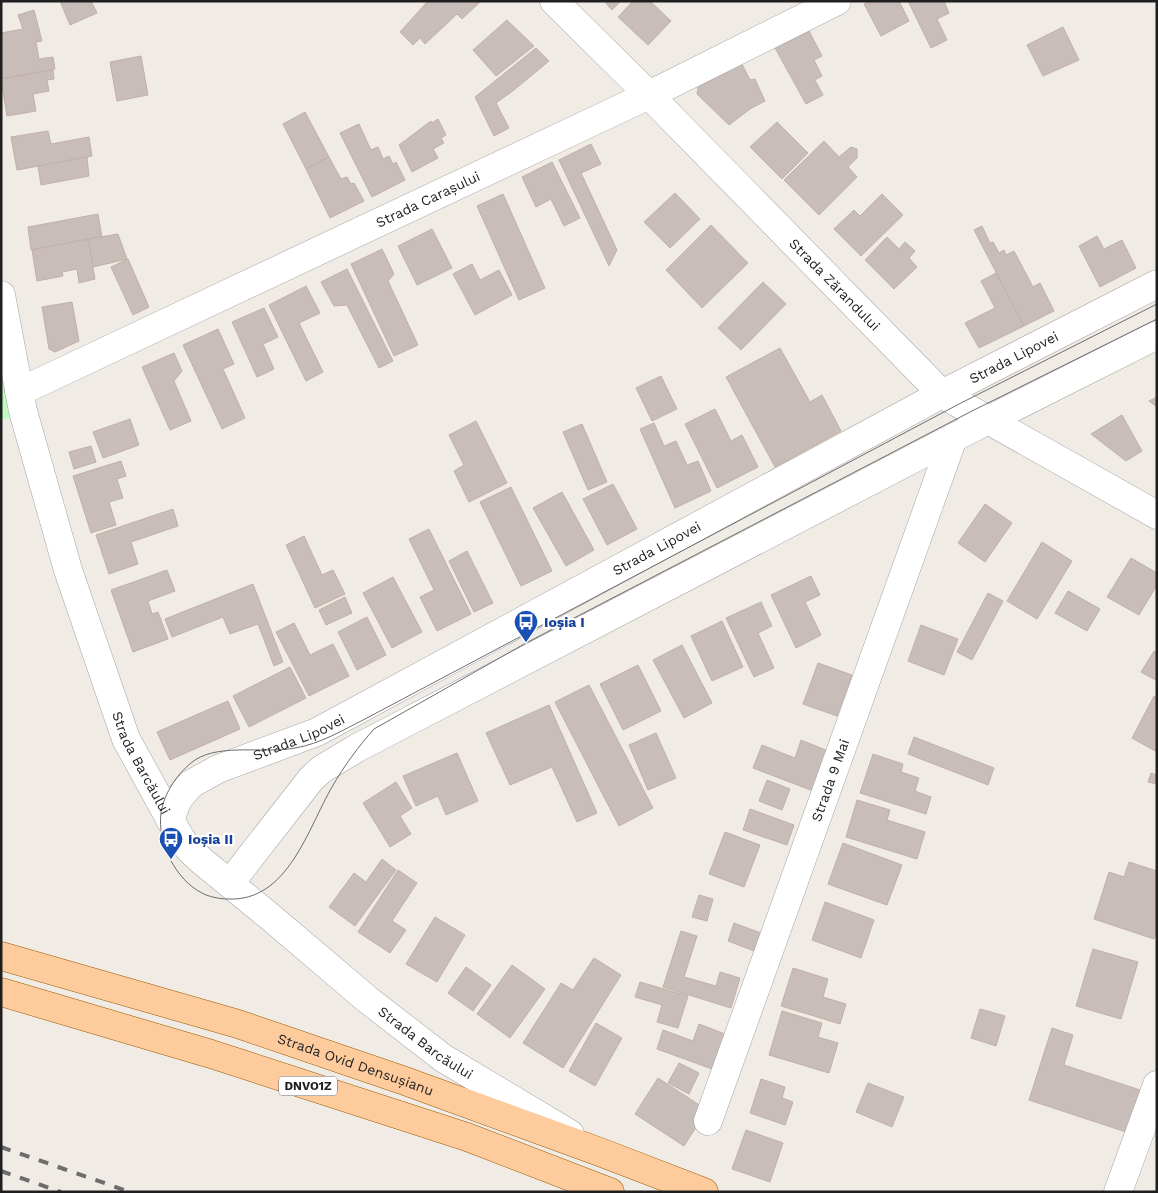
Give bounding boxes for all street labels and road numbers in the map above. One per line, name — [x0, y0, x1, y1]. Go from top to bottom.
street label: Strada Carașului — [373, 168, 482, 231]
street label: Strada Zărandului — [786, 235, 883, 334]
street label: Strada Lipovei — [967, 328, 1061, 387]
street label: Strada Lipovei — [610, 518, 703, 579]
street label: Strada Barcăului — [109, 709, 174, 817]
street label: Strada Lipovei — [251, 711, 347, 763]
street label: Strada 9 Mai — [808, 737, 852, 824]
street label: Strada Barcăului — [375, 1003, 476, 1082]
street label: Strada Ovid Densușianu — [276, 1030, 436, 1099]
road number: DNVO1Z — [279, 1076, 337, 1096]

